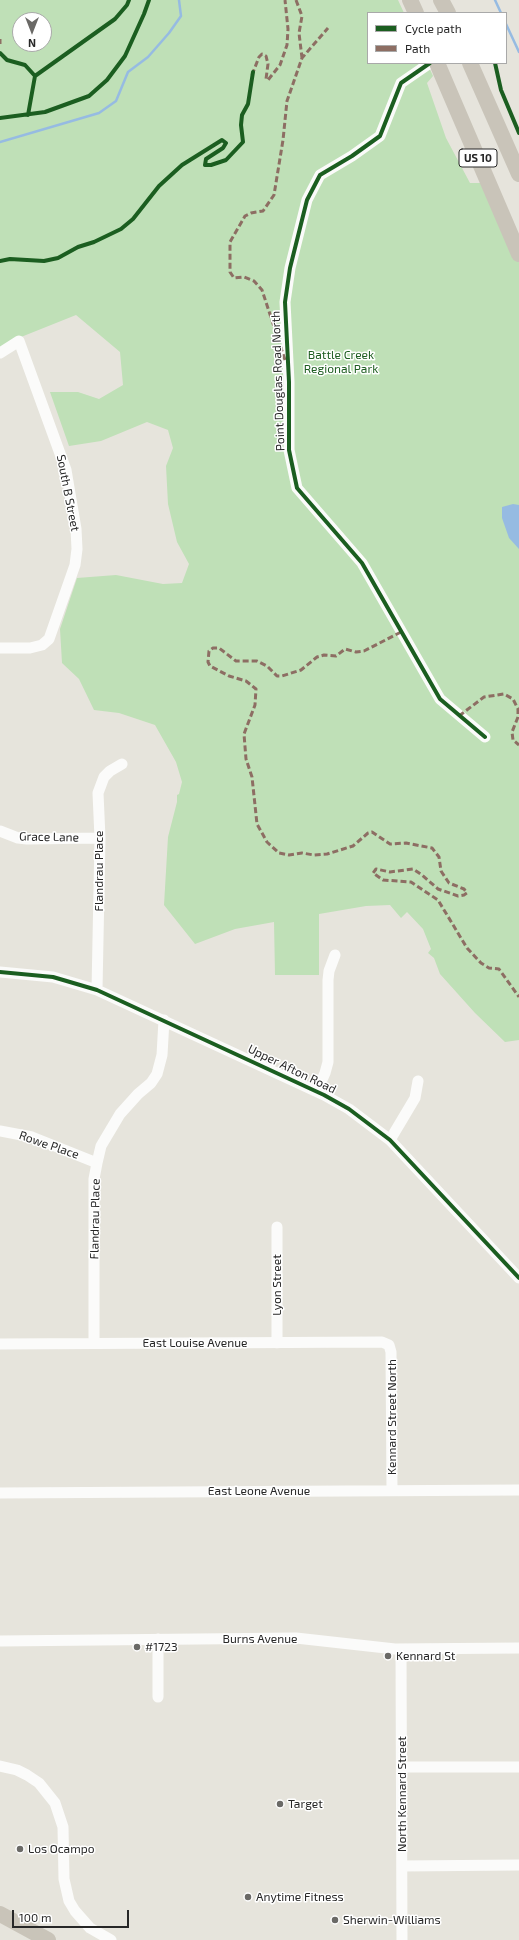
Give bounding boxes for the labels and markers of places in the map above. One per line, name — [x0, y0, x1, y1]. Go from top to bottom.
place label: #1723 — [145, 1640, 178, 1654]
marker: #1723 — [132, 1642, 142, 1652]
place label: Kennard St — [396, 1649, 455, 1663]
marker: Kennard St — [383, 1651, 393, 1661]
place label: Target — [288, 1797, 323, 1811]
marker: Target — [275, 1799, 285, 1809]
place label: Los Ocampo — [28, 1842, 94, 1856]
marker: Los Ocampo — [15, 1844, 25, 1854]
place label: Anytime Fitness — [256, 1890, 344, 1904]
marker: Anytime Fitness — [243, 1892, 253, 1902]
place label: Sherwin-Williams — [343, 1913, 441, 1927]
marker: Sherwin-Williams — [330, 1915, 340, 1925]

